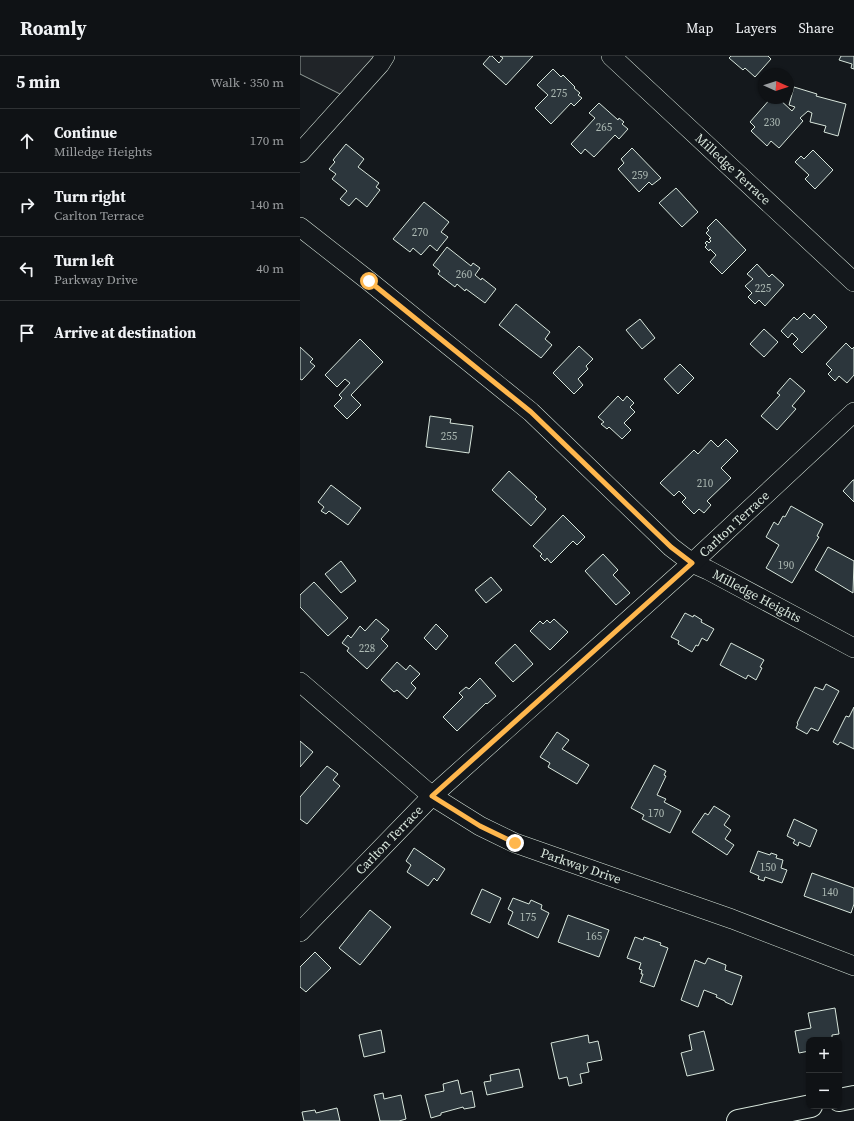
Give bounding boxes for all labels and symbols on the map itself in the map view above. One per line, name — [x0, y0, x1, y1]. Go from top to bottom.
north arrow — [758, 68, 794, 104]
house number: 275 — [551, 86, 568, 101]
house number: 230 — [764, 115, 781, 130]
house number: 265 — [596, 120, 613, 135]
street label: Milledge Terrace — [692, 130, 775, 209]
house number: 259 — [632, 168, 648, 183]
house number: 270 — [412, 225, 429, 240]
house number: 260 — [456, 267, 473, 282]
route start — [360, 272, 378, 290]
house number: 225 — [755, 281, 772, 296]
house number: 255 — [441, 429, 458, 444]
house number: 210 — [697, 476, 714, 491]
street label: Carlton Terrace — [695, 487, 773, 561]
house number: 190 — [778, 558, 795, 573]
street label: Milledge Heights — [710, 565, 805, 627]
house number: 228 — [359, 641, 375, 656]
street label: Carlton Terrace — [352, 801, 427, 878]
house number: 170 — [648, 806, 665, 821]
route end — [506, 834, 524, 852]
street label: Parkway Drive — [539, 844, 624, 888]
house number: 150 — [760, 860, 777, 875]
house number: 140 — [822, 885, 839, 900]
house number: 175 — [520, 910, 537, 925]
house number: 165 — [586, 929, 603, 944]

